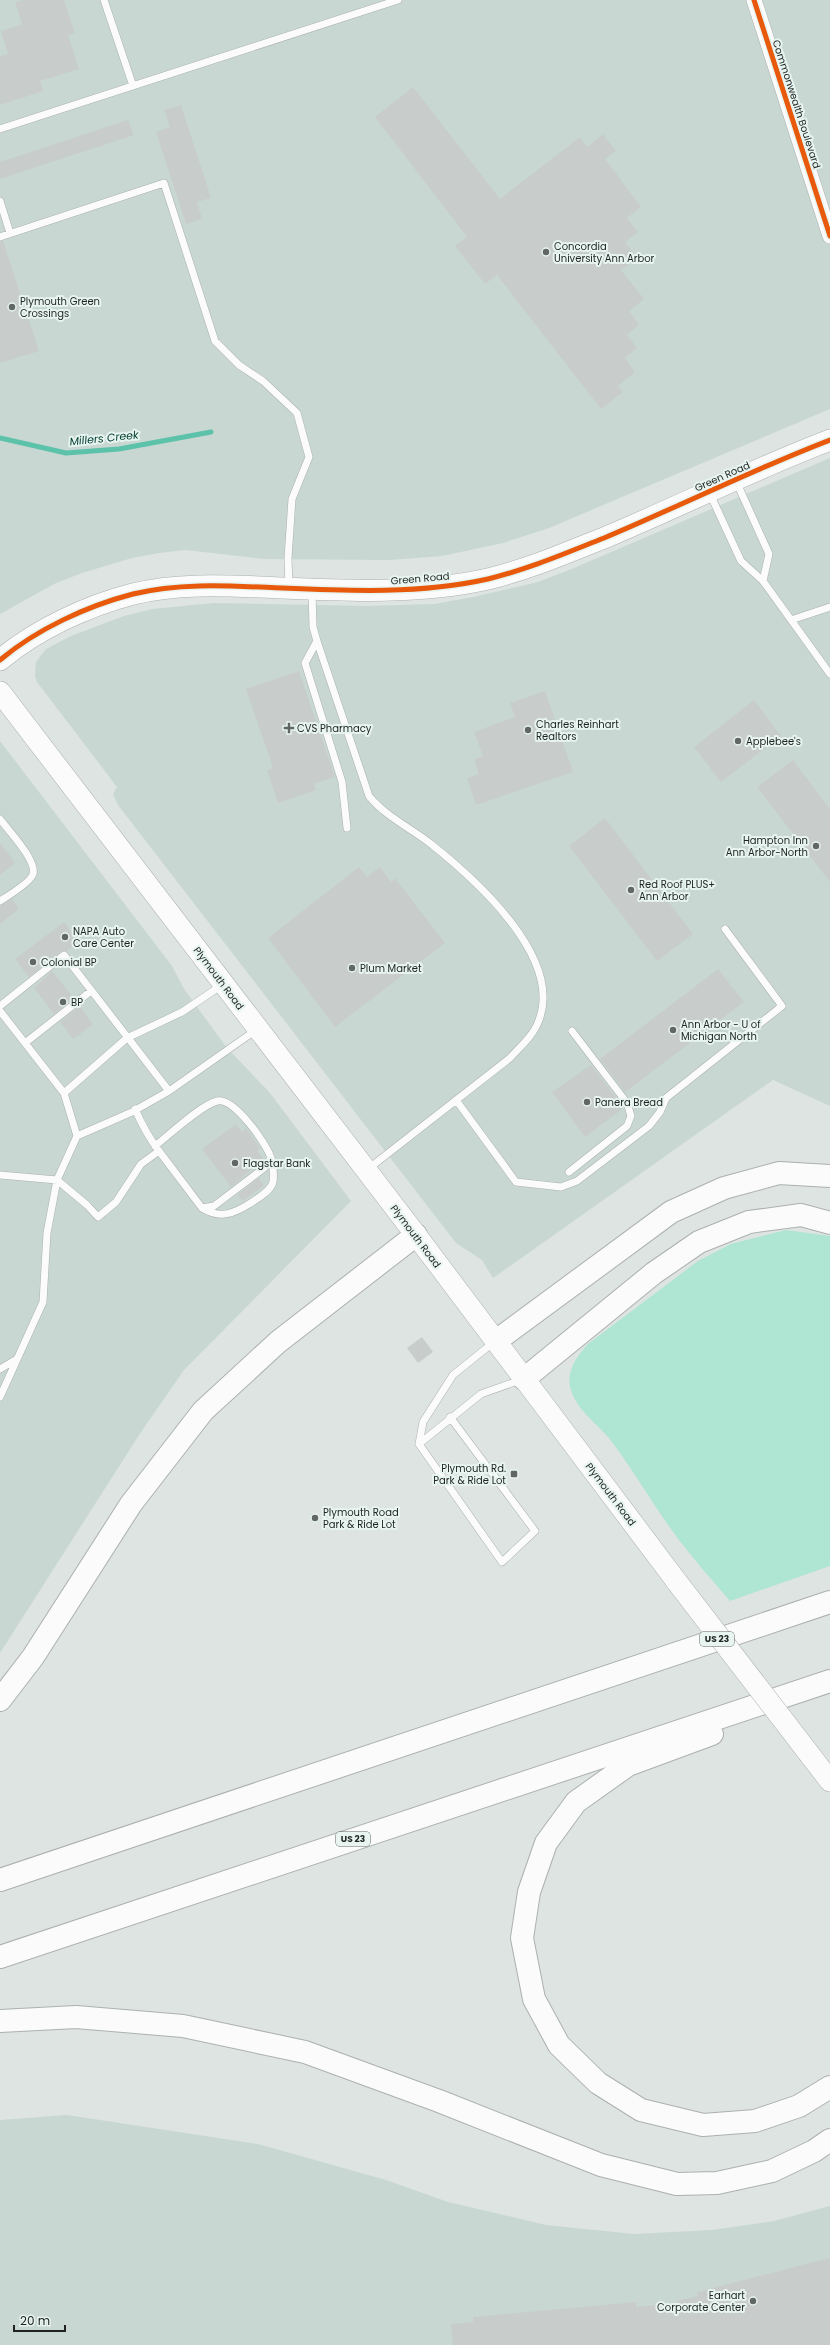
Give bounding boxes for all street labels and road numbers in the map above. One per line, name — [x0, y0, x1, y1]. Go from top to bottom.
street label: Commonwealth Boulevard — [769, 38, 824, 170]
street label: Green Road — [692, 458, 752, 495]
street label: Green Road — [390, 568, 450, 589]
street label: Plymouth Road — [190, 944, 247, 1013]
street label: Plymouth Road — [387, 1202, 444, 1271]
street label: Plymouth Road — [582, 1460, 639, 1529]
road number: US 23 — [700, 1632, 734, 1646]
road number: US 23 — [336, 1832, 370, 1846]

